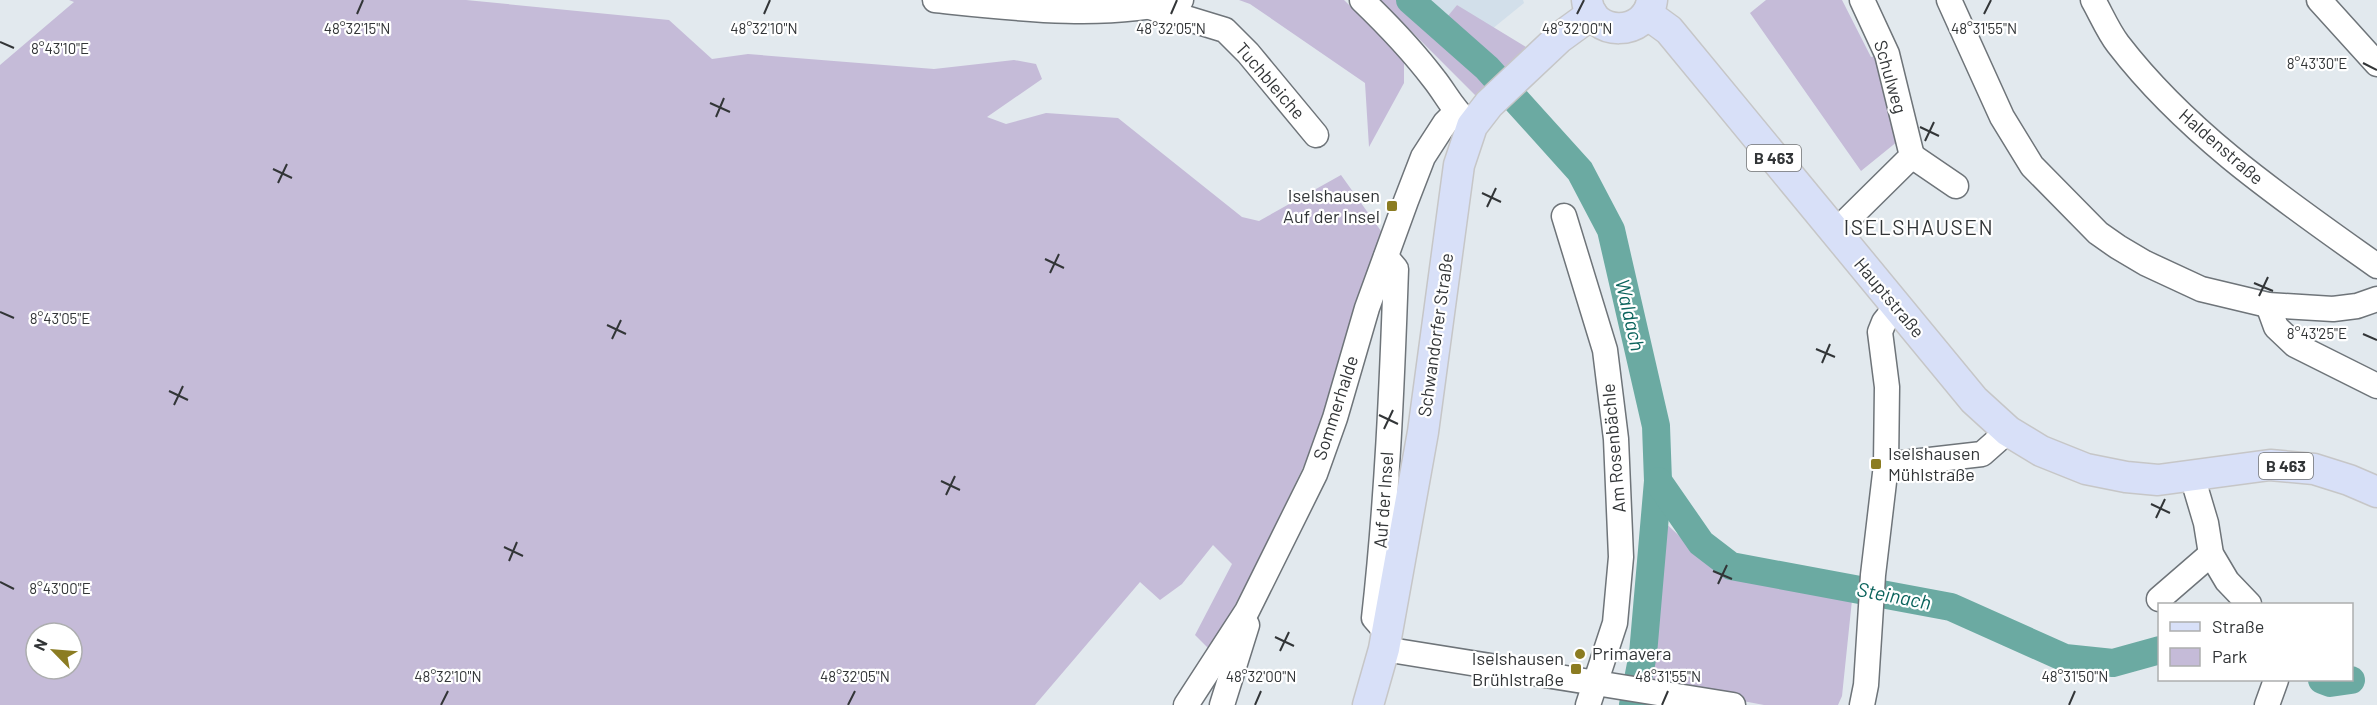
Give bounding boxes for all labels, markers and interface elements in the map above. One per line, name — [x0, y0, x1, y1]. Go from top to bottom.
text: 48°32'15"N — [324, 19, 390, 37]
text: 48°32'10"N — [730, 19, 798, 37]
text: 48°32'05"N — [1136, 19, 1206, 37]
text: 48°32'00"N — [1542, 19, 1612, 37]
text: 48°31'55"N — [1951, 19, 2017, 37]
street label: Tuchbleiche — [1231, 37, 1310, 123]
street label: Schulweg — [1870, 38, 1912, 116]
text: 8°43'10"E — [31, 39, 89, 57]
text: 8°43'30"E — [2287, 54, 2347, 72]
street label: Haldenstraße — [2175, 104, 2268, 189]
road number: B 463 — [1747, 145, 1801, 171]
place label: Iselshausen Auf der Insel — [1283, 184, 1380, 227]
marker: Iselshausen Auf der Insel — [1385, 199, 1399, 213]
district label: ISELSHAUSEN — [1844, 214, 1994, 239]
street label: Schwandorfer Straße — [1413, 252, 1457, 418]
street label: Hauptstraße — [1850, 253, 1930, 342]
water label: Waldach — [1611, 277, 1651, 353]
text: 8°43'05"E — [30, 309, 90, 327]
text: 8°43'25"E — [2287, 324, 2347, 342]
street label: Sommerhalde — [1308, 353, 1362, 463]
street label: Am Rosenbächle — [1596, 382, 1630, 514]
place label: Iselshausen Mühlstraße — [1888, 442, 1980, 485]
street label: Auf der Insel — [1369, 451, 1397, 549]
road number: B 463 — [2259, 453, 2313, 479]
marker: Iselshausen Mühlstraße — [1869, 457, 1883, 471]
water label: Steinach — [1855, 576, 1933, 614]
text: 8°43'00"E — [29, 579, 91, 597]
legend — [2158, 603, 2353, 681]
text: Straße — [2212, 615, 2264, 637]
north arrow — [24, 621, 84, 681]
text: N — [29, 636, 51, 653]
place label: Primavera — [1592, 642, 1671, 664]
text: Park — [2212, 645, 2247, 667]
place label: Iselshausen Brühlstraße — [1472, 647, 1564, 690]
marker: Primavera — [1573, 647, 1587, 661]
marker: Iselshausen Brühlstraße — [1569, 662, 1583, 676]
text: 48°32'10"N — [414, 667, 482, 685]
text: 48°32'05"N — [820, 667, 890, 685]
text: 48°32'00"N — [1226, 667, 1296, 685]
text: 48°31'55"N — [1635, 667, 1701, 685]
text: 48°31'50"N — [2042, 667, 2108, 685]

